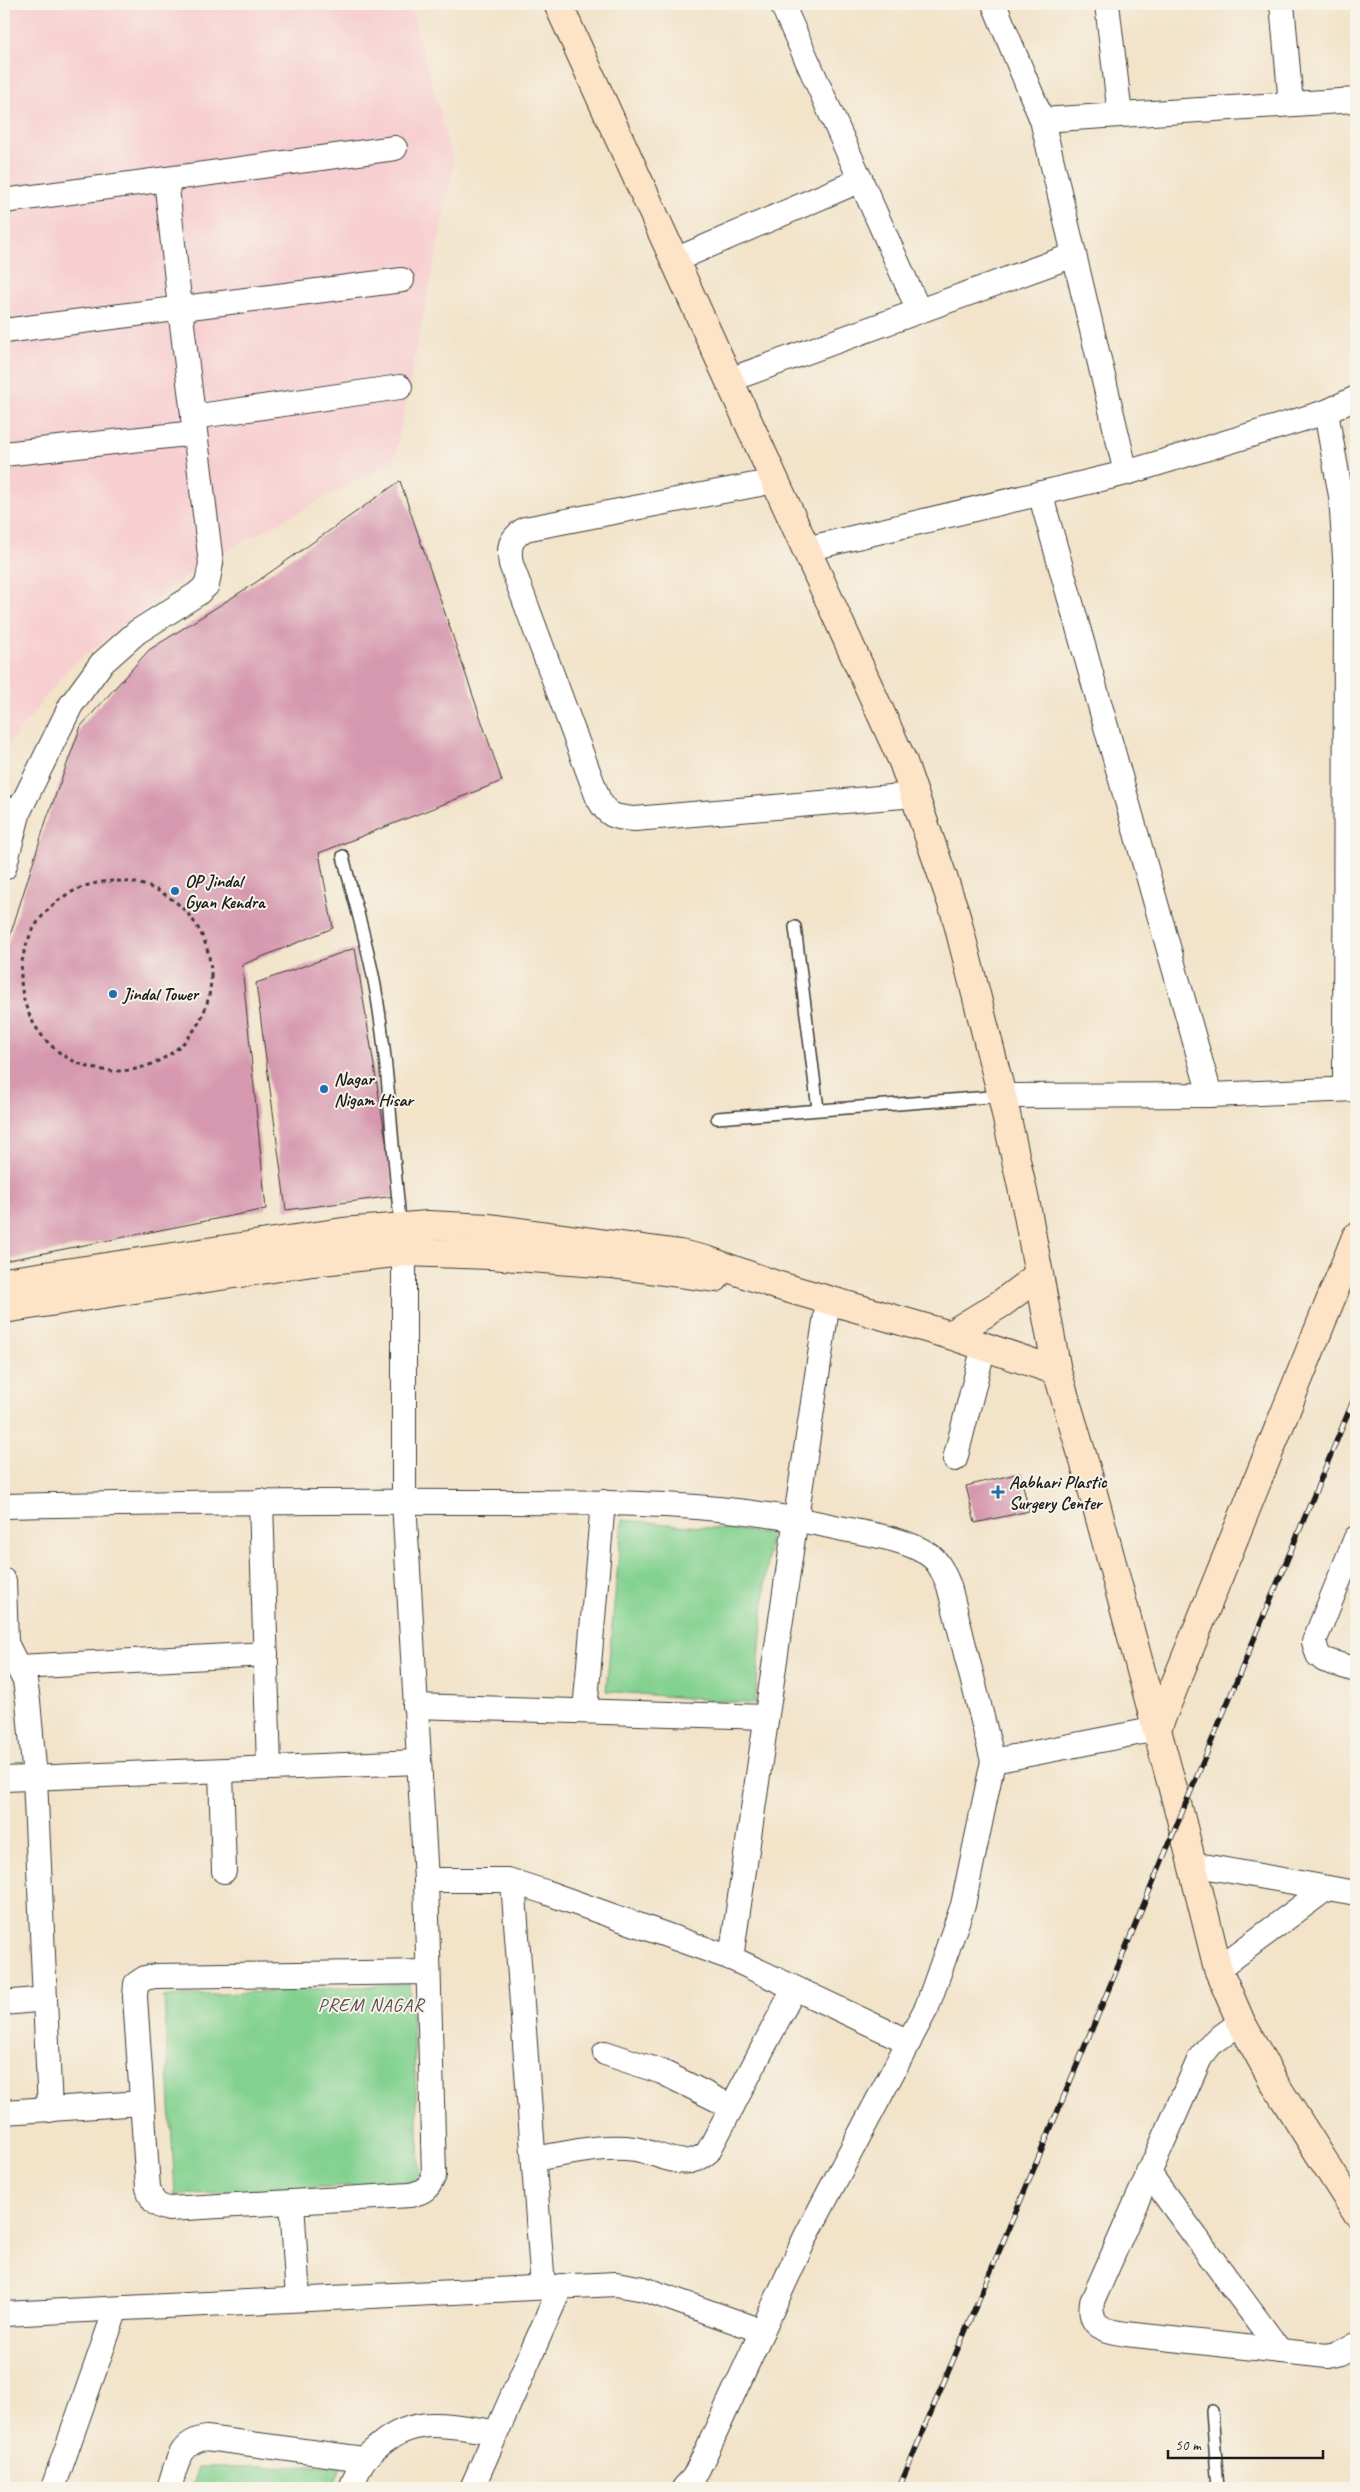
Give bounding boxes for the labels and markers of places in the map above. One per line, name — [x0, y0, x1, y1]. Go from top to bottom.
place label: OP Jindal Gyan Kendra — [185, 870, 266, 913]
marker: OP Jindal Gyan Kendra — [169, 885, 181, 897]
place label: Jindal Tower — [121, 983, 200, 1005]
marker: Jindal Tower — [107, 988, 119, 1000]
place label: Nagar Nigam Hisar — [334, 1068, 416, 1111]
marker: Nagar Nigam Hisar — [318, 1083, 330, 1095]
place label: Aabhari Plastic Surgery Center — [1009, 1471, 1108, 1514]
marker: Aabhari Plastic Surgery Center — [991, 1485, 1005, 1499]

